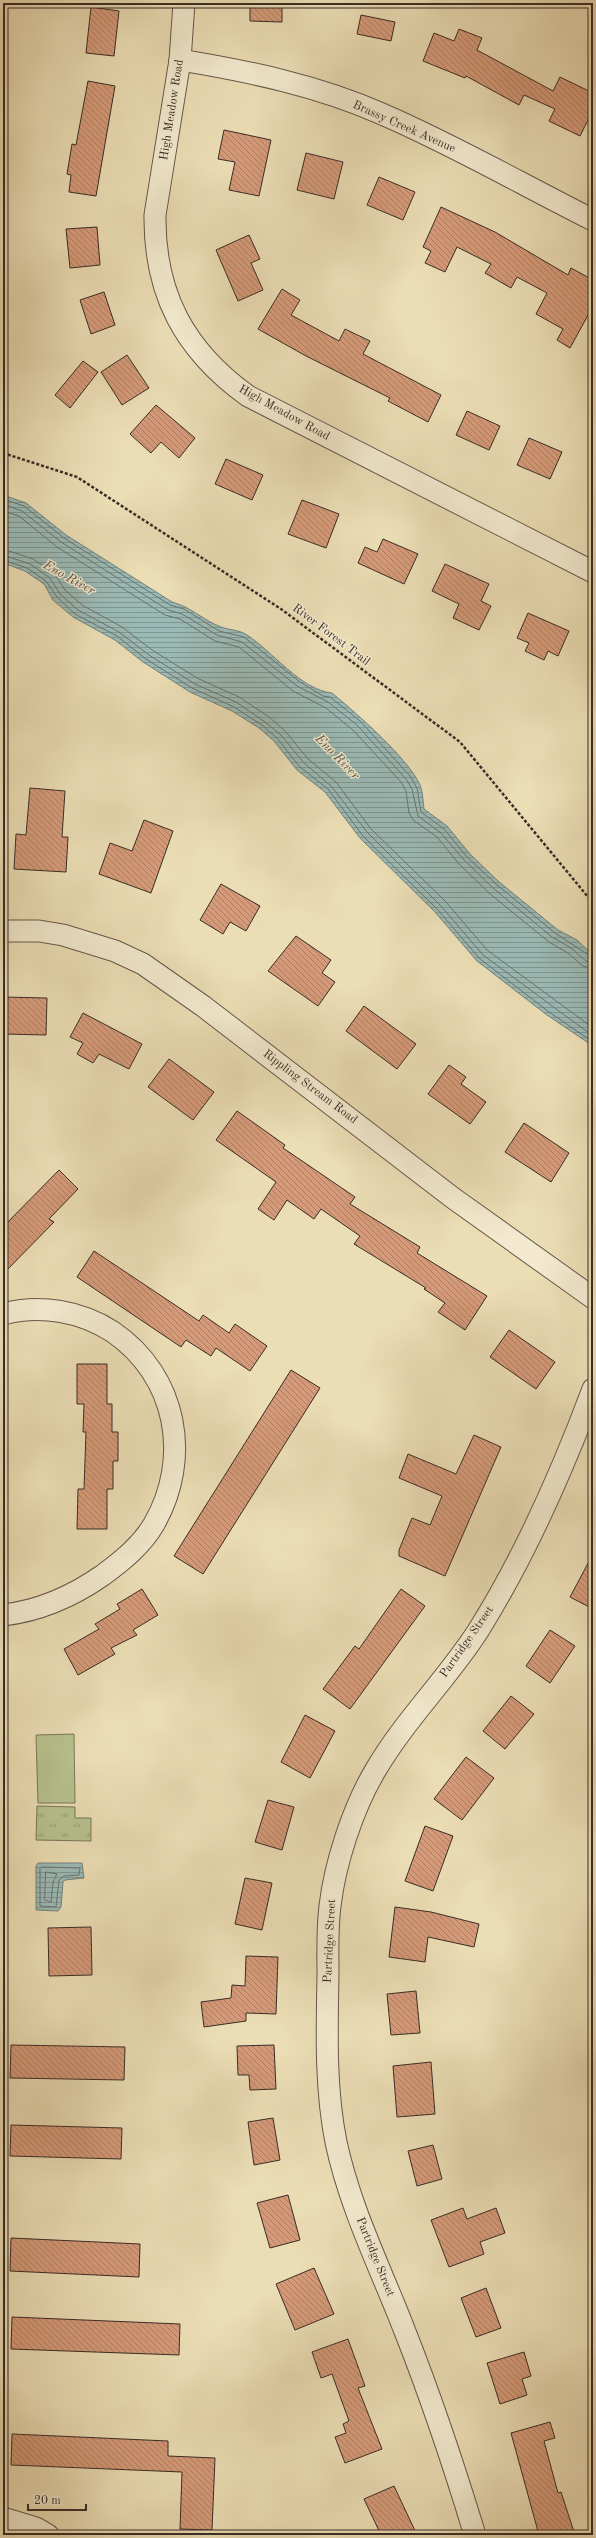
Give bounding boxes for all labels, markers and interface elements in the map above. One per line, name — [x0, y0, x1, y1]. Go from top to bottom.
street label: High Meadow Road — [158, 59, 186, 161]
street label: Brassy Creek Avenue — [351, 99, 458, 155]
street label: High Meadow Road — [236, 383, 332, 443]
water label: Eno River — [40, 558, 97, 598]
street label: River Forest Trail — [290, 602, 372, 668]
water label: Eno River — [312, 731, 362, 782]
street label: Rippling Stream Road — [261, 1048, 359, 1126]
street label: Partridge Street — [438, 1604, 496, 1680]
street label: Partridge Street — [322, 1899, 338, 1983]
street label: Partridge Street — [354, 2216, 396, 2298]
scale bar — [28, 2486, 86, 2512]
text: 20 m — [34, 2495, 61, 2507]

